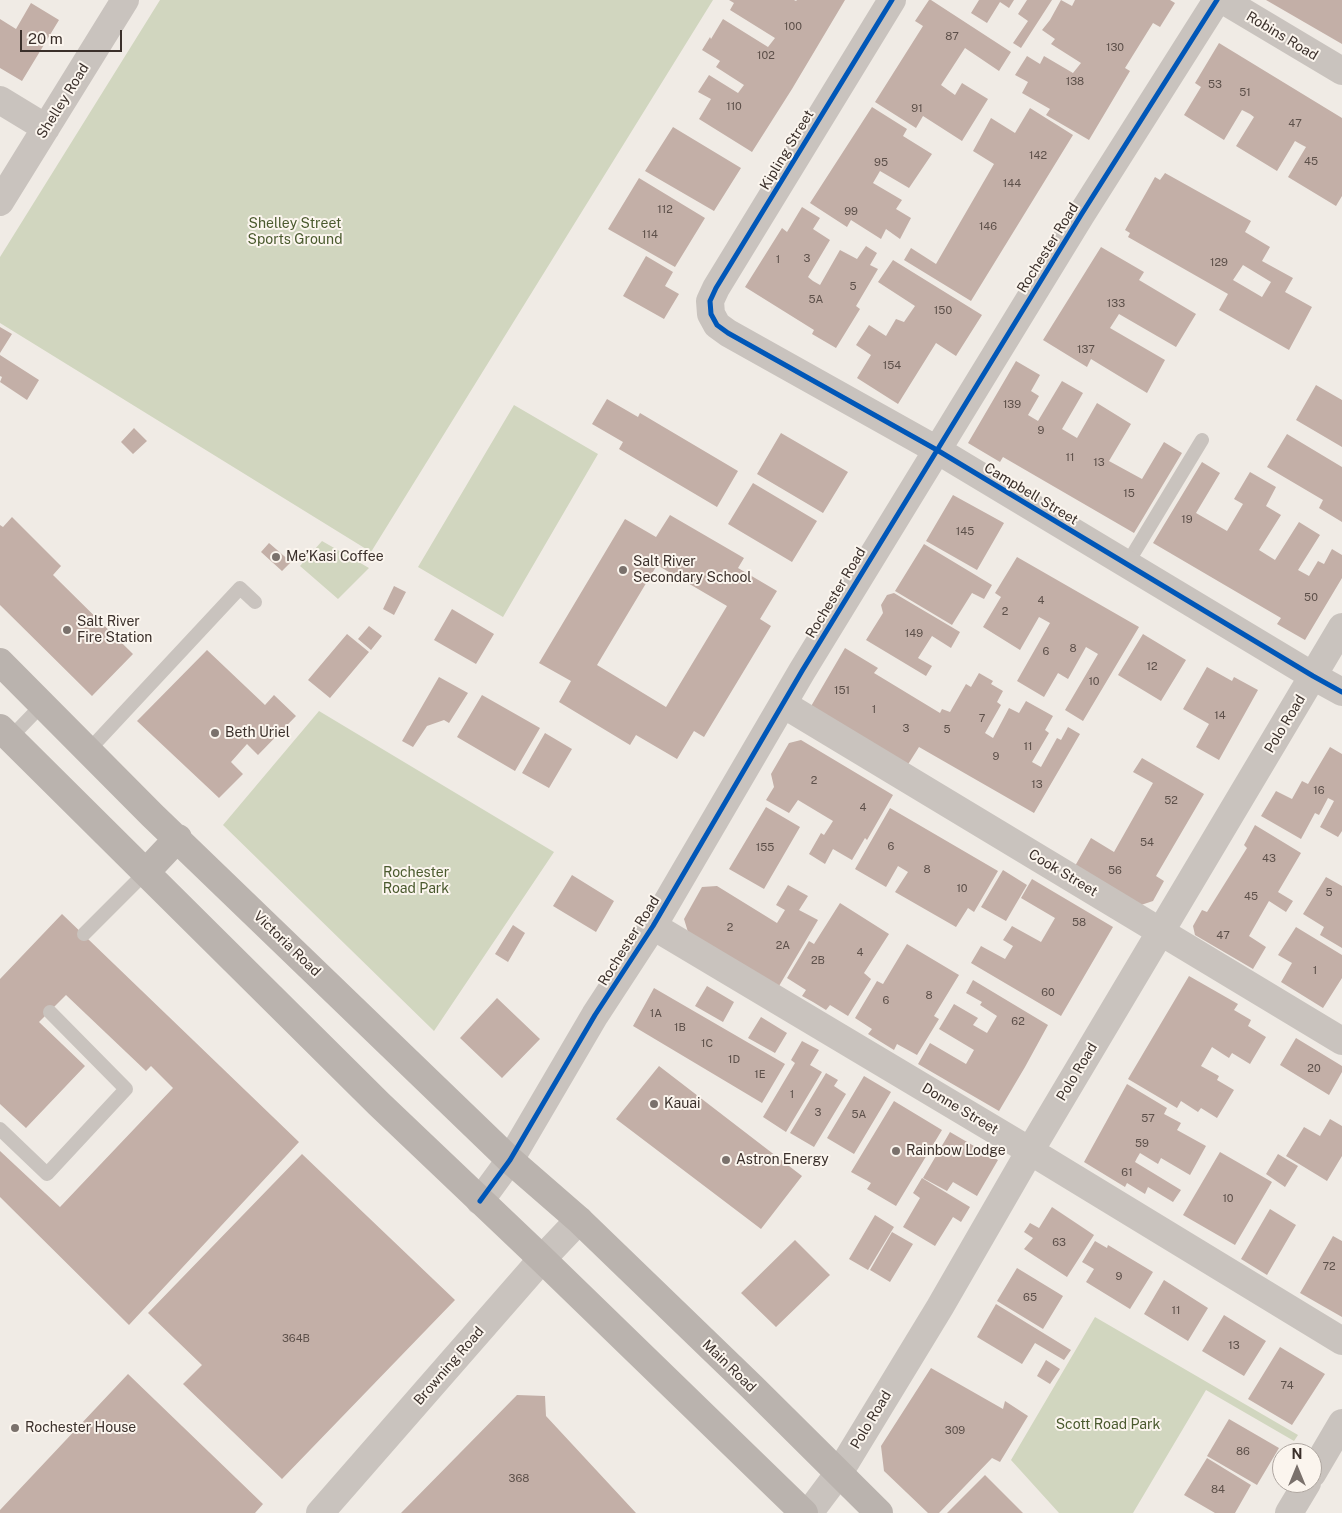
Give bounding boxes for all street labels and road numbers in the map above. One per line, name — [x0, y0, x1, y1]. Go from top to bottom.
street label: Robins Road — [1243, 8, 1321, 64]
street label: Shelley Road — [33, 60, 93, 142]
street label: Kipling Street — [757, 107, 817, 193]
street label: Rochester Road — [1014, 200, 1082, 296]
street label: Campbell Street — [981, 459, 1081, 529]
street label: Rochester Road — [802, 545, 870, 641]
street label: Polo Road — [1261, 692, 1309, 756]
street label: Cook Street — [1025, 846, 1101, 900]
street label: Rochester Road — [595, 893, 663, 989]
street label: Victoria Road — [250, 908, 324, 980]
street label: Polo Road — [1053, 1040, 1101, 1104]
street label: Donne Street — [919, 1080, 1001, 1138]
street label: Browning Road — [410, 1323, 488, 1409]
street label: Main Road — [699, 1336, 759, 1396]
street label: Polo Road — [847, 1388, 895, 1452]

